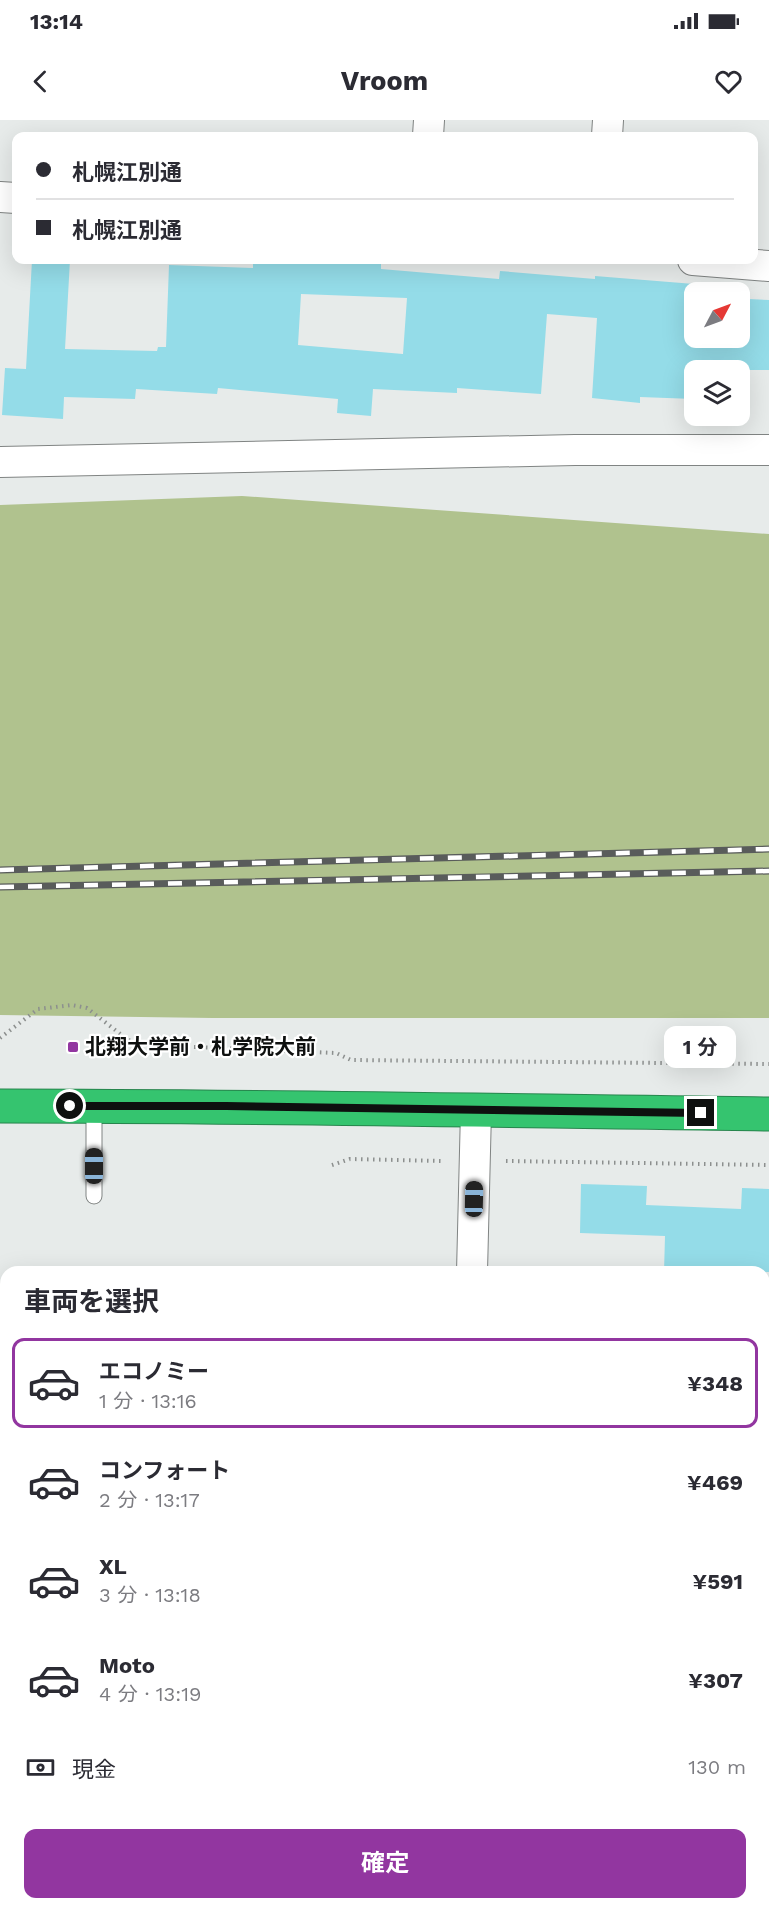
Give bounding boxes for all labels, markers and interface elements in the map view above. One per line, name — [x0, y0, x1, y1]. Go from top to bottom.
text: 13:14 — [30, 9, 83, 34]
icon: back — [24, 65, 57, 98]
text: Vroom — [341, 65, 428, 97]
icon: heart — [712, 65, 745, 98]
text: 札幌江別通 — [72, 160, 182, 185]
text: 札幌江別通 — [72, 218, 182, 243]
north arrow — [684, 282, 750, 348]
map controls — [684, 282, 750, 426]
button: layers — [684, 360, 750, 426]
callout: 1 分 — [665, 1026, 737, 1068]
place label: 北翔大学前・札学院大前 — [85, 1034, 316, 1059]
text: 1 分 — [683, 1035, 717, 1059]
marker: 北翔大学前・札学院大前 — [66, 1040, 80, 1054]
route start — [56, 1092, 83, 1119]
route end — [687, 1099, 714, 1126]
car — [85, 1148, 103, 1184]
car — [465, 1181, 483, 1217]
text: 車両を選択 — [24, 1286, 159, 1318]
icon: car — [27, 1356, 81, 1410]
text: エコノミー — [99, 1359, 209, 1384]
text: ¥348 — [687, 1371, 743, 1396]
text: 1 分 · 13:16 — [99, 1389, 197, 1413]
icon: car — [27, 1455, 81, 1509]
text: コンフォート — [99, 1458, 230, 1483]
text: ¥469 — [687, 1470, 743, 1495]
text: 2 分 · 13:17 — [99, 1488, 200, 1512]
icon: car — [27, 1554, 81, 1608]
text: XL — [99, 1554, 127, 1579]
text: ¥591 — [692, 1569, 743, 1594]
text: 3 分 · 13:18 — [99, 1583, 201, 1607]
icon: car — [27, 1653, 81, 1707]
text: Moto — [99, 1653, 155, 1678]
text: ¥307 — [688, 1668, 743, 1693]
text: 4 分 · 13:19 — [99, 1682, 201, 1706]
icon: cash — [24, 1751, 57, 1784]
text: 130 m — [688, 1755, 746, 1779]
text: 現金 — [72, 1757, 116, 1782]
button: 確定 — [24, 1829, 746, 1898]

